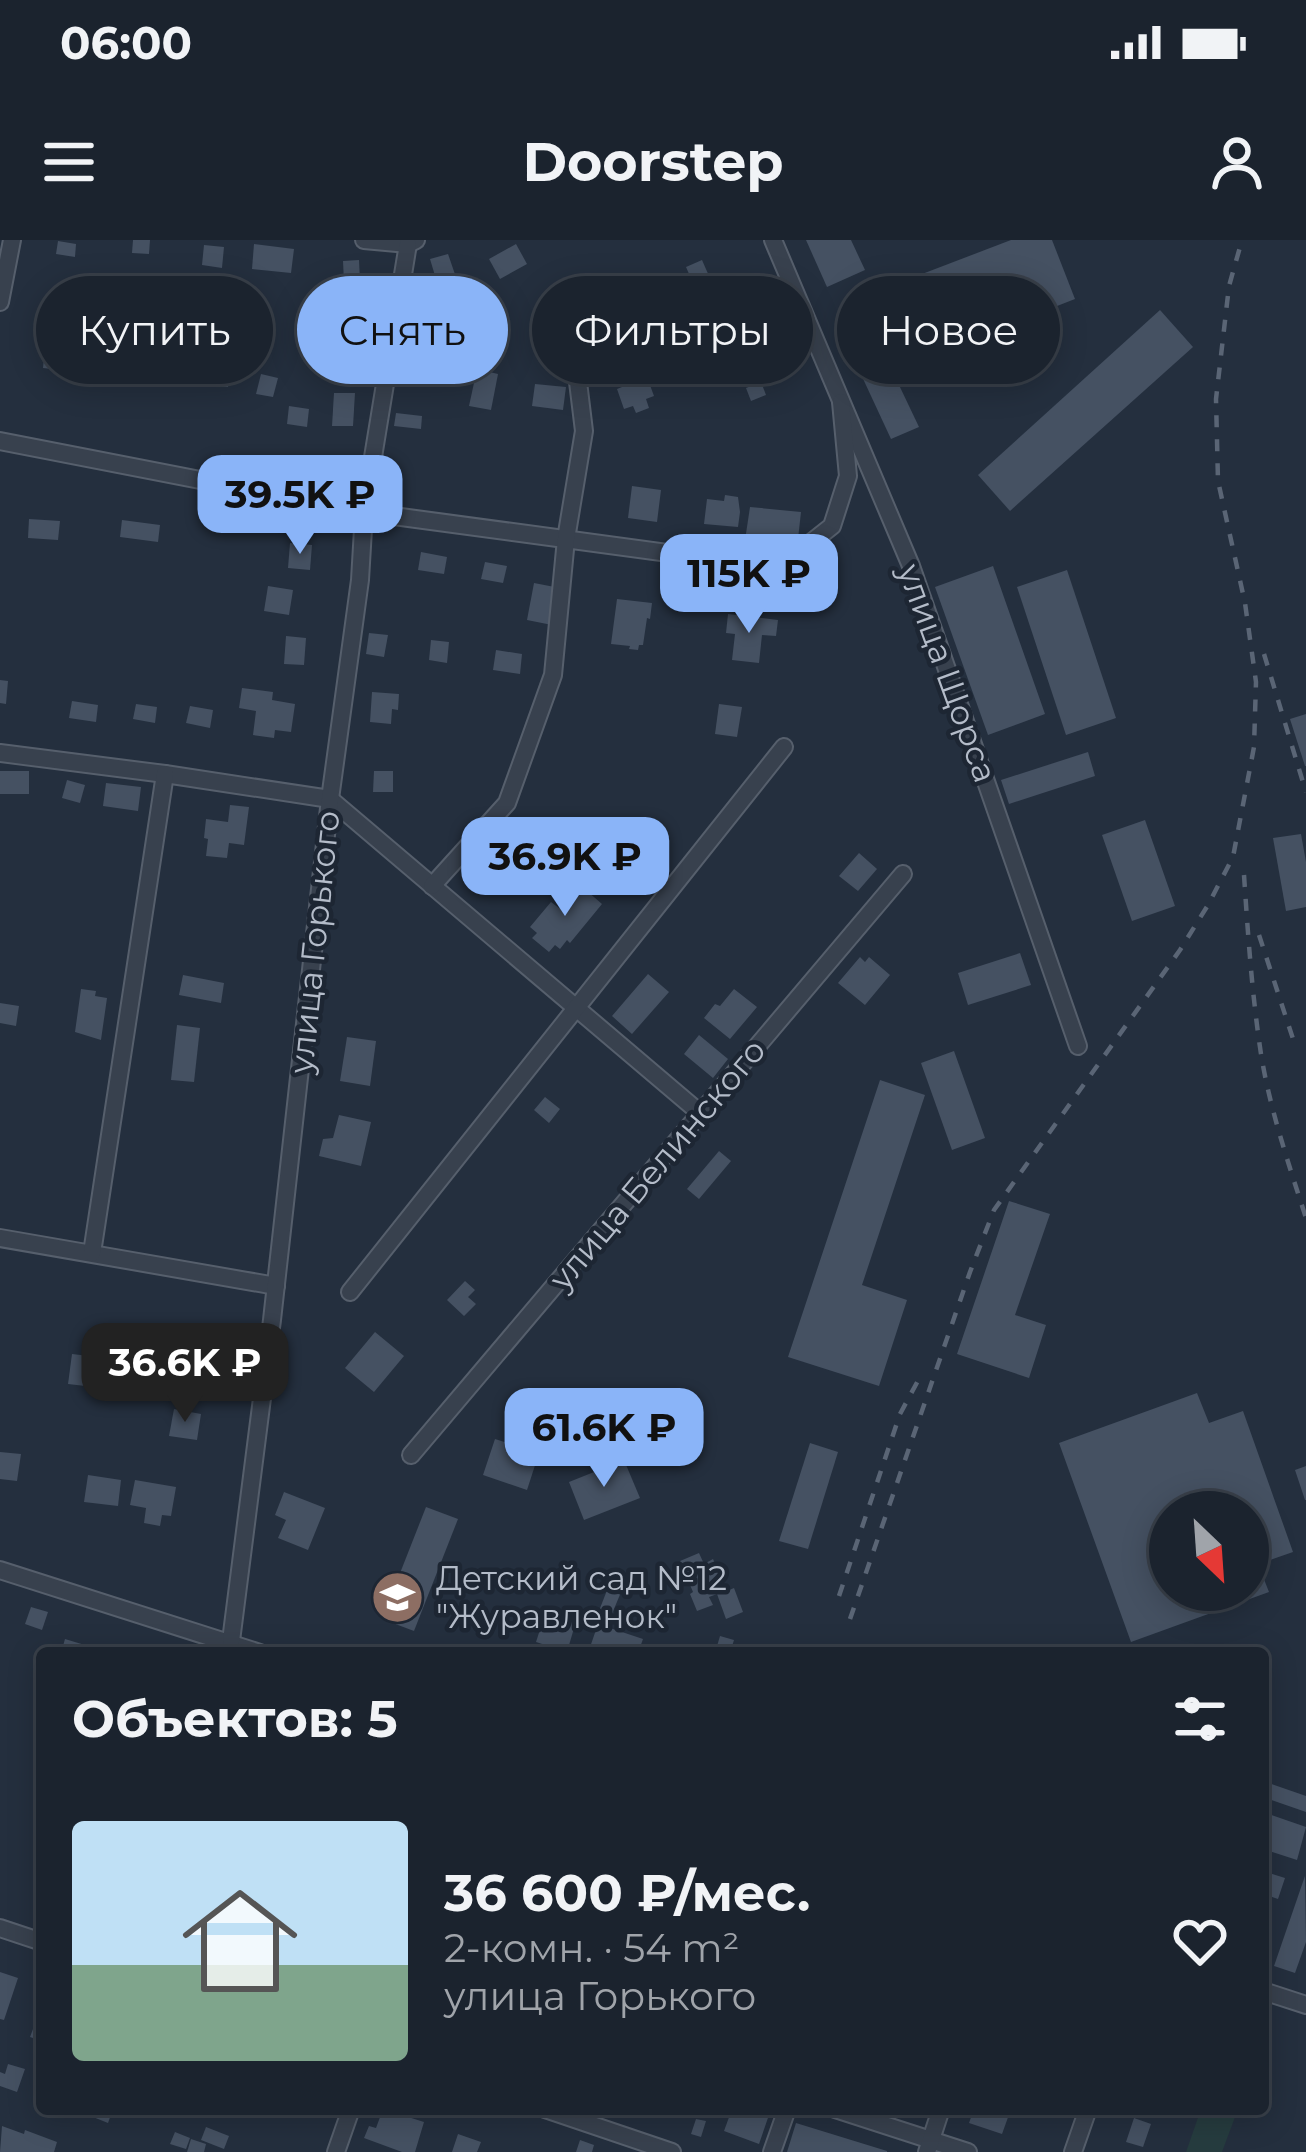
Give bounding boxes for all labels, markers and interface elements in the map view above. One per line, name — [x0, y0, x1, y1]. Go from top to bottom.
text: 06:00 — [60, 15, 192, 70]
icon: menu — [36, 129, 102, 195]
text: Doorstep — [522, 129, 784, 195]
icon: person — [1204, 129, 1270, 195]
chip: Купить — [36, 276, 273, 384]
chip: Снять — [297, 276, 508, 384]
chip: Фильтры — [532, 276, 813, 384]
chip: Новое — [837, 276, 1060, 384]
pin: 39.5K ₽ — [189, 455, 411, 557]
text: 39.5K ₽ — [224, 470, 376, 518]
pin: 115K ₽ — [651, 534, 847, 636]
text: 115K ₽ — [687, 549, 811, 597]
street label: улица Щорса — [890, 557, 1006, 788]
street label: улица Горького — [280, 809, 348, 1076]
pin: 36.9K ₽ — [454, 817, 676, 919]
text: 36.9K ₽ — [488, 832, 642, 880]
street label: улица Белинского — [540, 1030, 774, 1298]
pin: 36.6K ₽ — [74, 1323, 296, 1425]
text: 36.6K ₽ — [108, 1338, 262, 1386]
pin: 61.6K ₽ — [493, 1388, 715, 1490]
text: 61.6K ₽ — [532, 1403, 676, 1451]
north arrow — [1149, 1491, 1269, 1611]
map controls — [1149, 1491, 1269, 1611]
place label: Детский сад №12 "Журавленок" — [436, 1558, 727, 1636]
school or university icon: Детский сад №12 "Журавленок" — [369, 1569, 425, 1625]
icon: filters — [1167, 1686, 1233, 1752]
text: Объектов: 5 — [72, 1688, 398, 1750]
text: 36 600 ₽/мес. — [444, 1862, 810, 1924]
icon: home — [168, 1869, 312, 2013]
icon: heart — [1167, 1908, 1233, 1974]
text: 2-комн. · 54 m² — [444, 1924, 739, 1972]
text: улица Горького — [444, 1972, 756, 2020]

